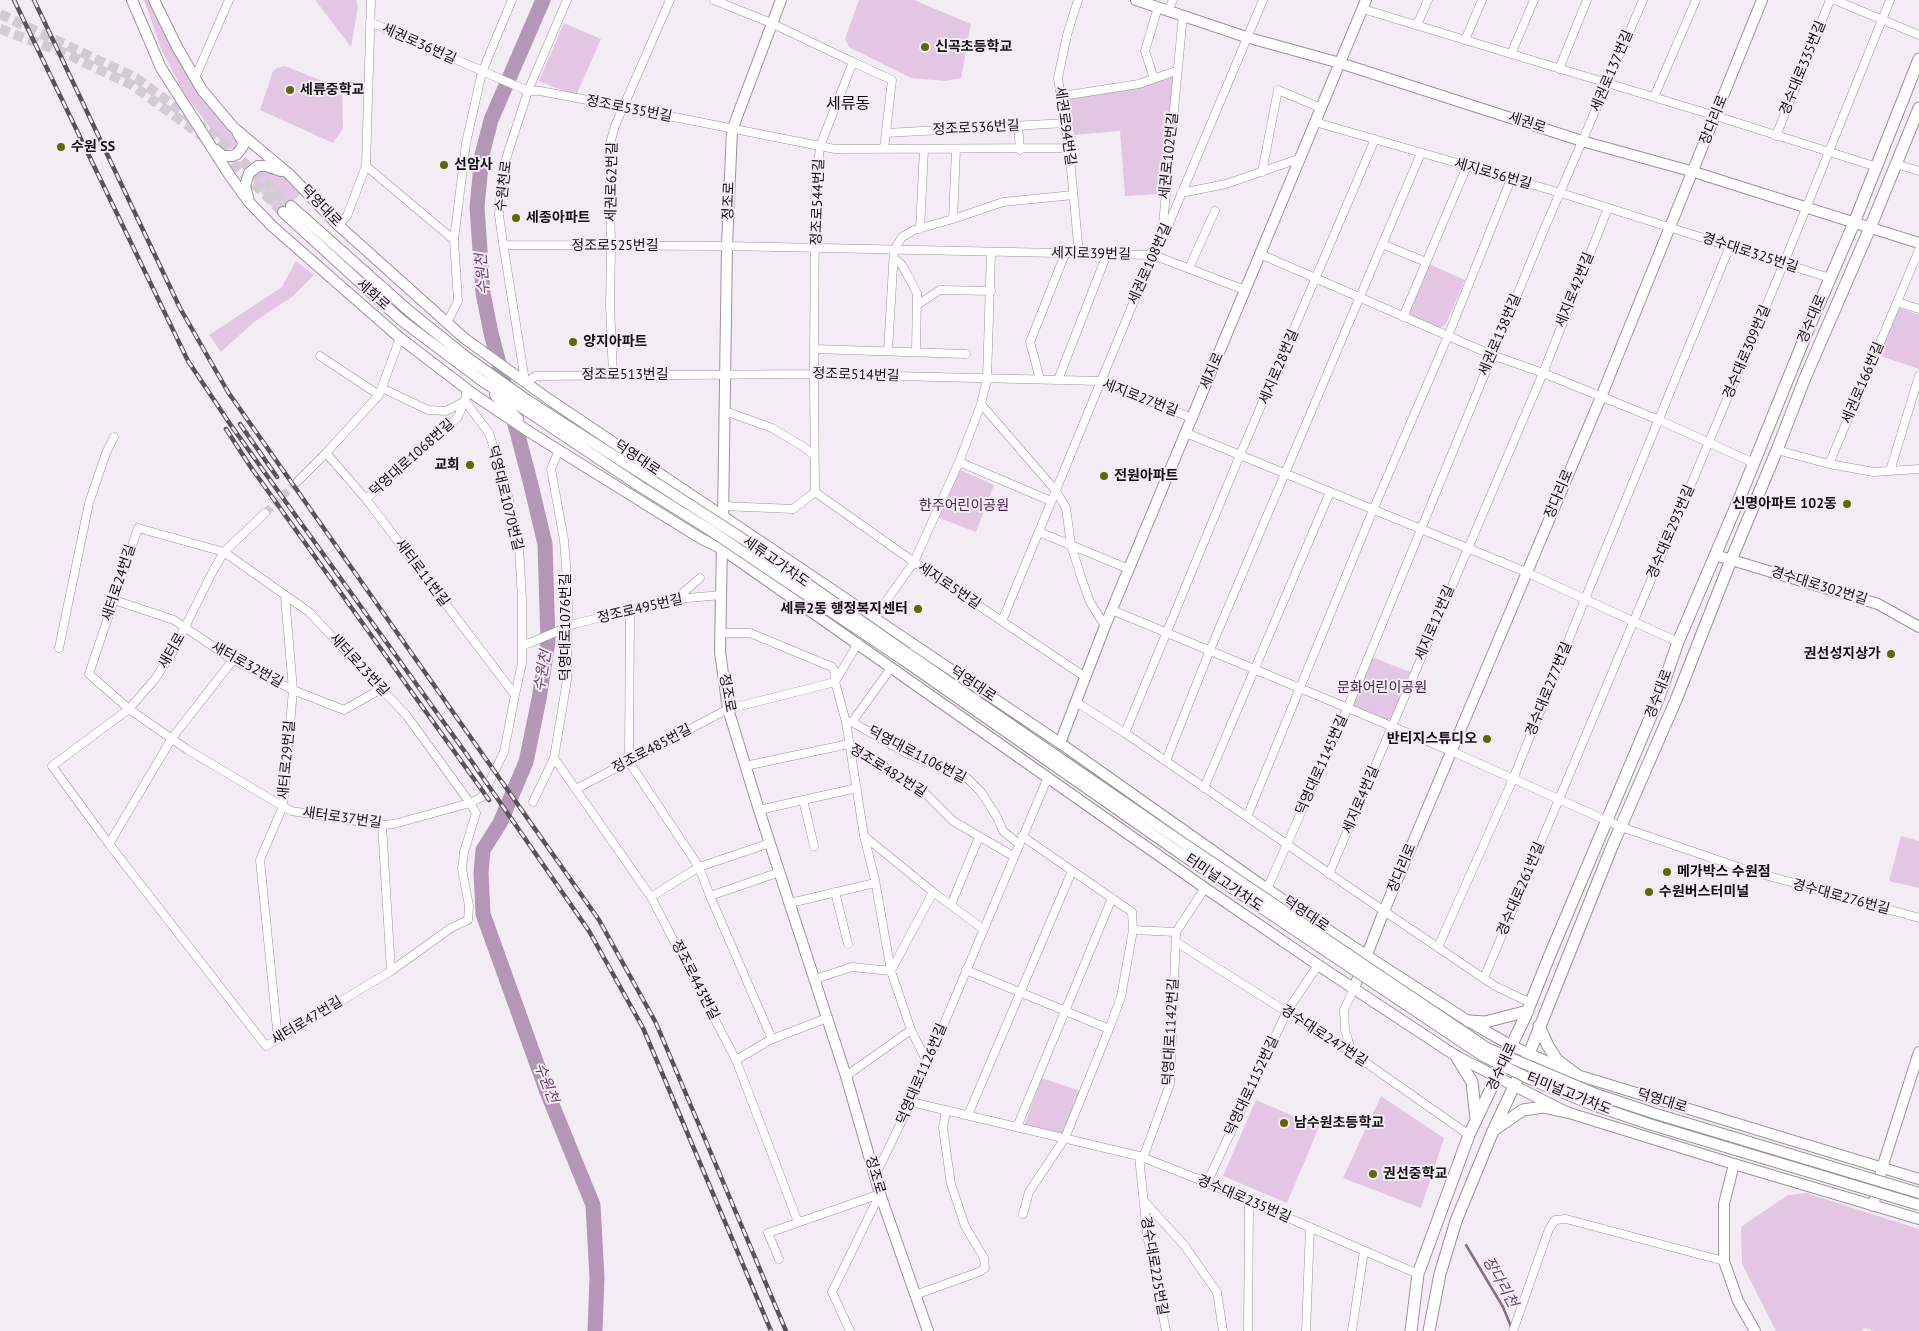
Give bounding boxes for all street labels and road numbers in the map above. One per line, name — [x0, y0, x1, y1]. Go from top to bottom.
street label: 경수대로335번길 — [1776, 18, 1830, 118]
street label: 세권로36번길 — [379, 20, 459, 68]
street label: 세권로137번길 — [1587, 28, 1637, 114]
street label: 세권로94번길 — [1051, 85, 1079, 167]
street label: 정조로535번길 — [585, 92, 673, 126]
street label: 장다리로 — [1697, 93, 1731, 147]
street label: 세권로 — [1506, 109, 1548, 137]
street label: 세권로102번길 — [1156, 112, 1182, 200]
street label: 정조로536번길 — [932, 117, 1020, 139]
street label: 세권로62번길 — [603, 142, 621, 222]
street label: 세지로56번길 — [1452, 155, 1534, 193]
street label: 정조로544번길 — [808, 158, 828, 246]
street label: 수원천로 — [493, 159, 515, 213]
street label: 정조로 — [720, 181, 738, 221]
street label: 덕영대로 — [297, 182, 345, 230]
street label: 세권로108번길 — [1125, 221, 1175, 307]
street label: 경수대로325번길 — [1700, 230, 1800, 276]
street label: 정조로525번길 — [571, 238, 659, 254]
street label: 세지로39번길 — [1051, 245, 1131, 263]
street label: 세지로42번길 — [1552, 250, 1598, 330]
street label: 세화로 — [353, 276, 393, 314]
street label: 세권로138번길 — [1475, 292, 1525, 378]
street label: 경수대로 — [1794, 292, 1830, 346]
street label: 경수대로309번길 — [1720, 303, 1774, 401]
street label: 세지로28번길 — [1256, 327, 1302, 407]
street label: 세권로166번길 — [1838, 340, 1888, 426]
street label: 세지로 — [1197, 350, 1227, 392]
street label: 정조로514번길 — [812, 365, 900, 385]
street label: 정조로513번길 — [581, 367, 669, 383]
street label: 세지로27번길 — [1100, 376, 1180, 420]
street label: 덕영대로1068번길 — [366, 416, 458, 500]
street label: 덕영대로 — [611, 437, 663, 479]
street label: 덕영대로1070번길 — [484, 444, 526, 552]
street label: 장다리로 — [1541, 467, 1577, 521]
street label: 경수대로293번길 — [1644, 483, 1698, 581]
street label: 세류고가차도 — [740, 533, 812, 591]
street label: 새터로11번길 — [391, 536, 453, 610]
street label: 새터로24번길 — [99, 543, 139, 623]
street label: 세지로5번길 — [914, 559, 984, 613]
street label: 경수대로302번길 — [1769, 563, 1869, 609]
street label: 덕영대로1076번길 — [558, 573, 574, 681]
street label: 세지로12번길 — [1412, 583, 1458, 663]
street label: 정조로495번길 — [596, 591, 684, 627]
street label: 새터로 — [155, 630, 189, 672]
street label: 새터로23번길 — [326, 630, 392, 700]
street label: 새터로32번길 — [208, 638, 286, 692]
street label: 경수대로277번길 — [1522, 639, 1576, 739]
street label: 덕영대로 — [947, 663, 999, 705]
street label: 경수대로 — [1642, 667, 1676, 721]
street label: 정조로 — [715, 673, 739, 713]
street label: 덕영대로1145번길 — [1292, 712, 1352, 818]
street label: 새터로29번길 — [275, 720, 299, 800]
street label: 정조로485번길 — [610, 721, 694, 777]
street label: 덕영대로1106번길 — [865, 723, 969, 787]
street label: 정조로482번길 — [847, 741, 929, 801]
street label: 세지로4번길 — [1339, 764, 1383, 836]
street label: 새터로37번길 — [301, 804, 383, 832]
street label: 경수대로261번길 — [1494, 840, 1548, 938]
street label: 장다리로 — [1384, 841, 1420, 895]
street label: 터미널고가차도 — [1182, 851, 1266, 915]
street label: 경수대로276번길 — [1790, 876, 1892, 918]
street label: 덕영대로 — [1280, 893, 1332, 935]
street label: 정조로443번길 — [668, 937, 722, 1023]
street label: 덕영대로1142번길 — [1160, 978, 1182, 1086]
street label: 새터로47번길 — [269, 993, 345, 1049]
street label: 경수대로247번길 — [1277, 1002, 1371, 1070]
street label: 덕영대로1126번길 — [893, 1021, 951, 1127]
street label: 덕영대로1152번길 — [1222, 1034, 1282, 1138]
street label: 경수대로 — [1484, 1040, 1520, 1094]
street label: 터미널고가차도 — [1524, 1069, 1614, 1119]
street label: 덕영대로 — [1635, 1085, 1689, 1117]
street label: 정조로 — [862, 1154, 888, 1196]
street label: 경수대로235번길 — [1195, 1172, 1293, 1226]
street label: 경수대로225번길 — [1137, 1215, 1171, 1317]

